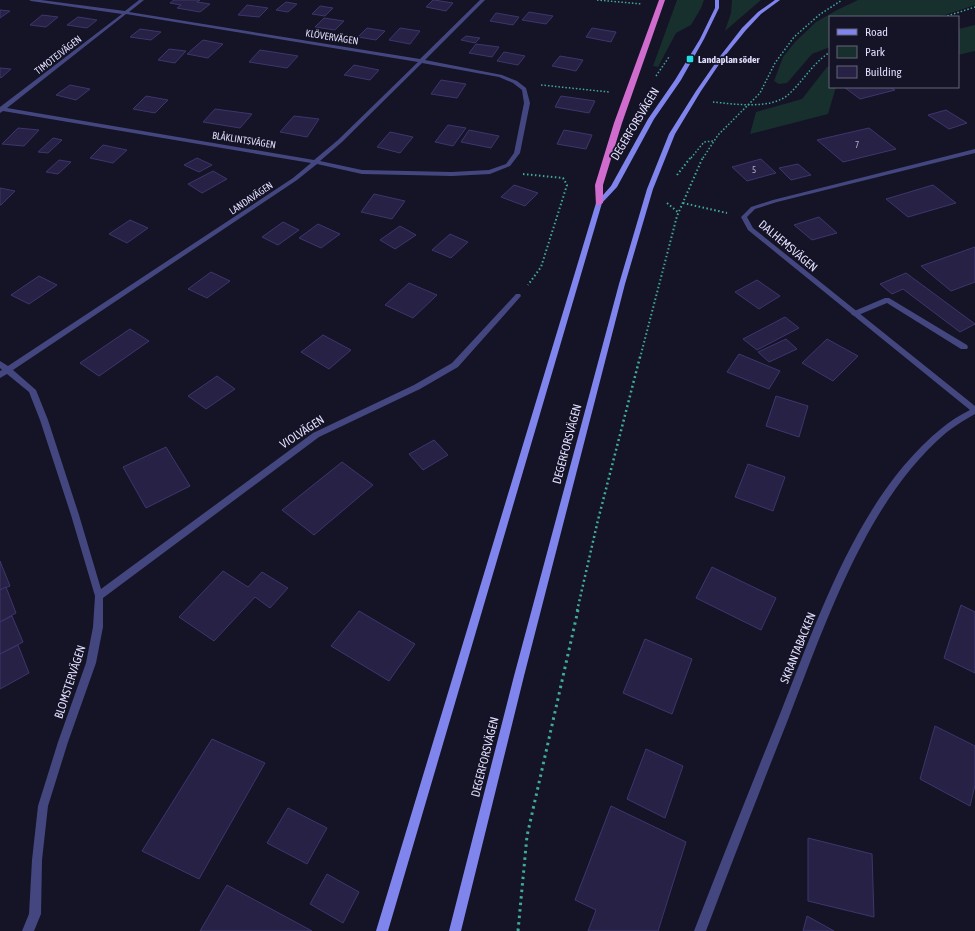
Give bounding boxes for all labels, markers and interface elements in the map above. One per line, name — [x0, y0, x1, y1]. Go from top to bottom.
legend — [829, 16, 959, 88]
text: Road — [865, 25, 888, 39]
street label: KLÖVERVÄGEN — [305, 27, 359, 47]
street label: TIMOTEJVÄGEN — [32, 33, 84, 77]
text: Park — [865, 45, 886, 59]
marker: Landaplan söder — [685, 54, 695, 64]
place label: Landaplan söder — [698, 54, 761, 65]
text: Building — [865, 65, 903, 79]
street label: DEGERFORSVÄGEN — [608, 85, 662, 163]
street label: BLÅKLINTSVÄGEN — [211, 130, 277, 150]
house number: 7 — [855, 140, 859, 150]
house number: 5 — [752, 165, 756, 175]
street label: LANDAVÄGEN — [227, 179, 275, 217]
street label: DALHEMSVÄGEN — [756, 217, 820, 275]
street label: DEGERFORSVÄGEN — [550, 402, 584, 486]
street label: VIOLVÄGEN — [277, 413, 327, 451]
street label: SKRANTABACKEN — [777, 610, 819, 686]
street label: BLOMSTERVÄGEN — [52, 643, 88, 721]
street label: DEGERFORSVÄGEN — [468, 715, 502, 799]

